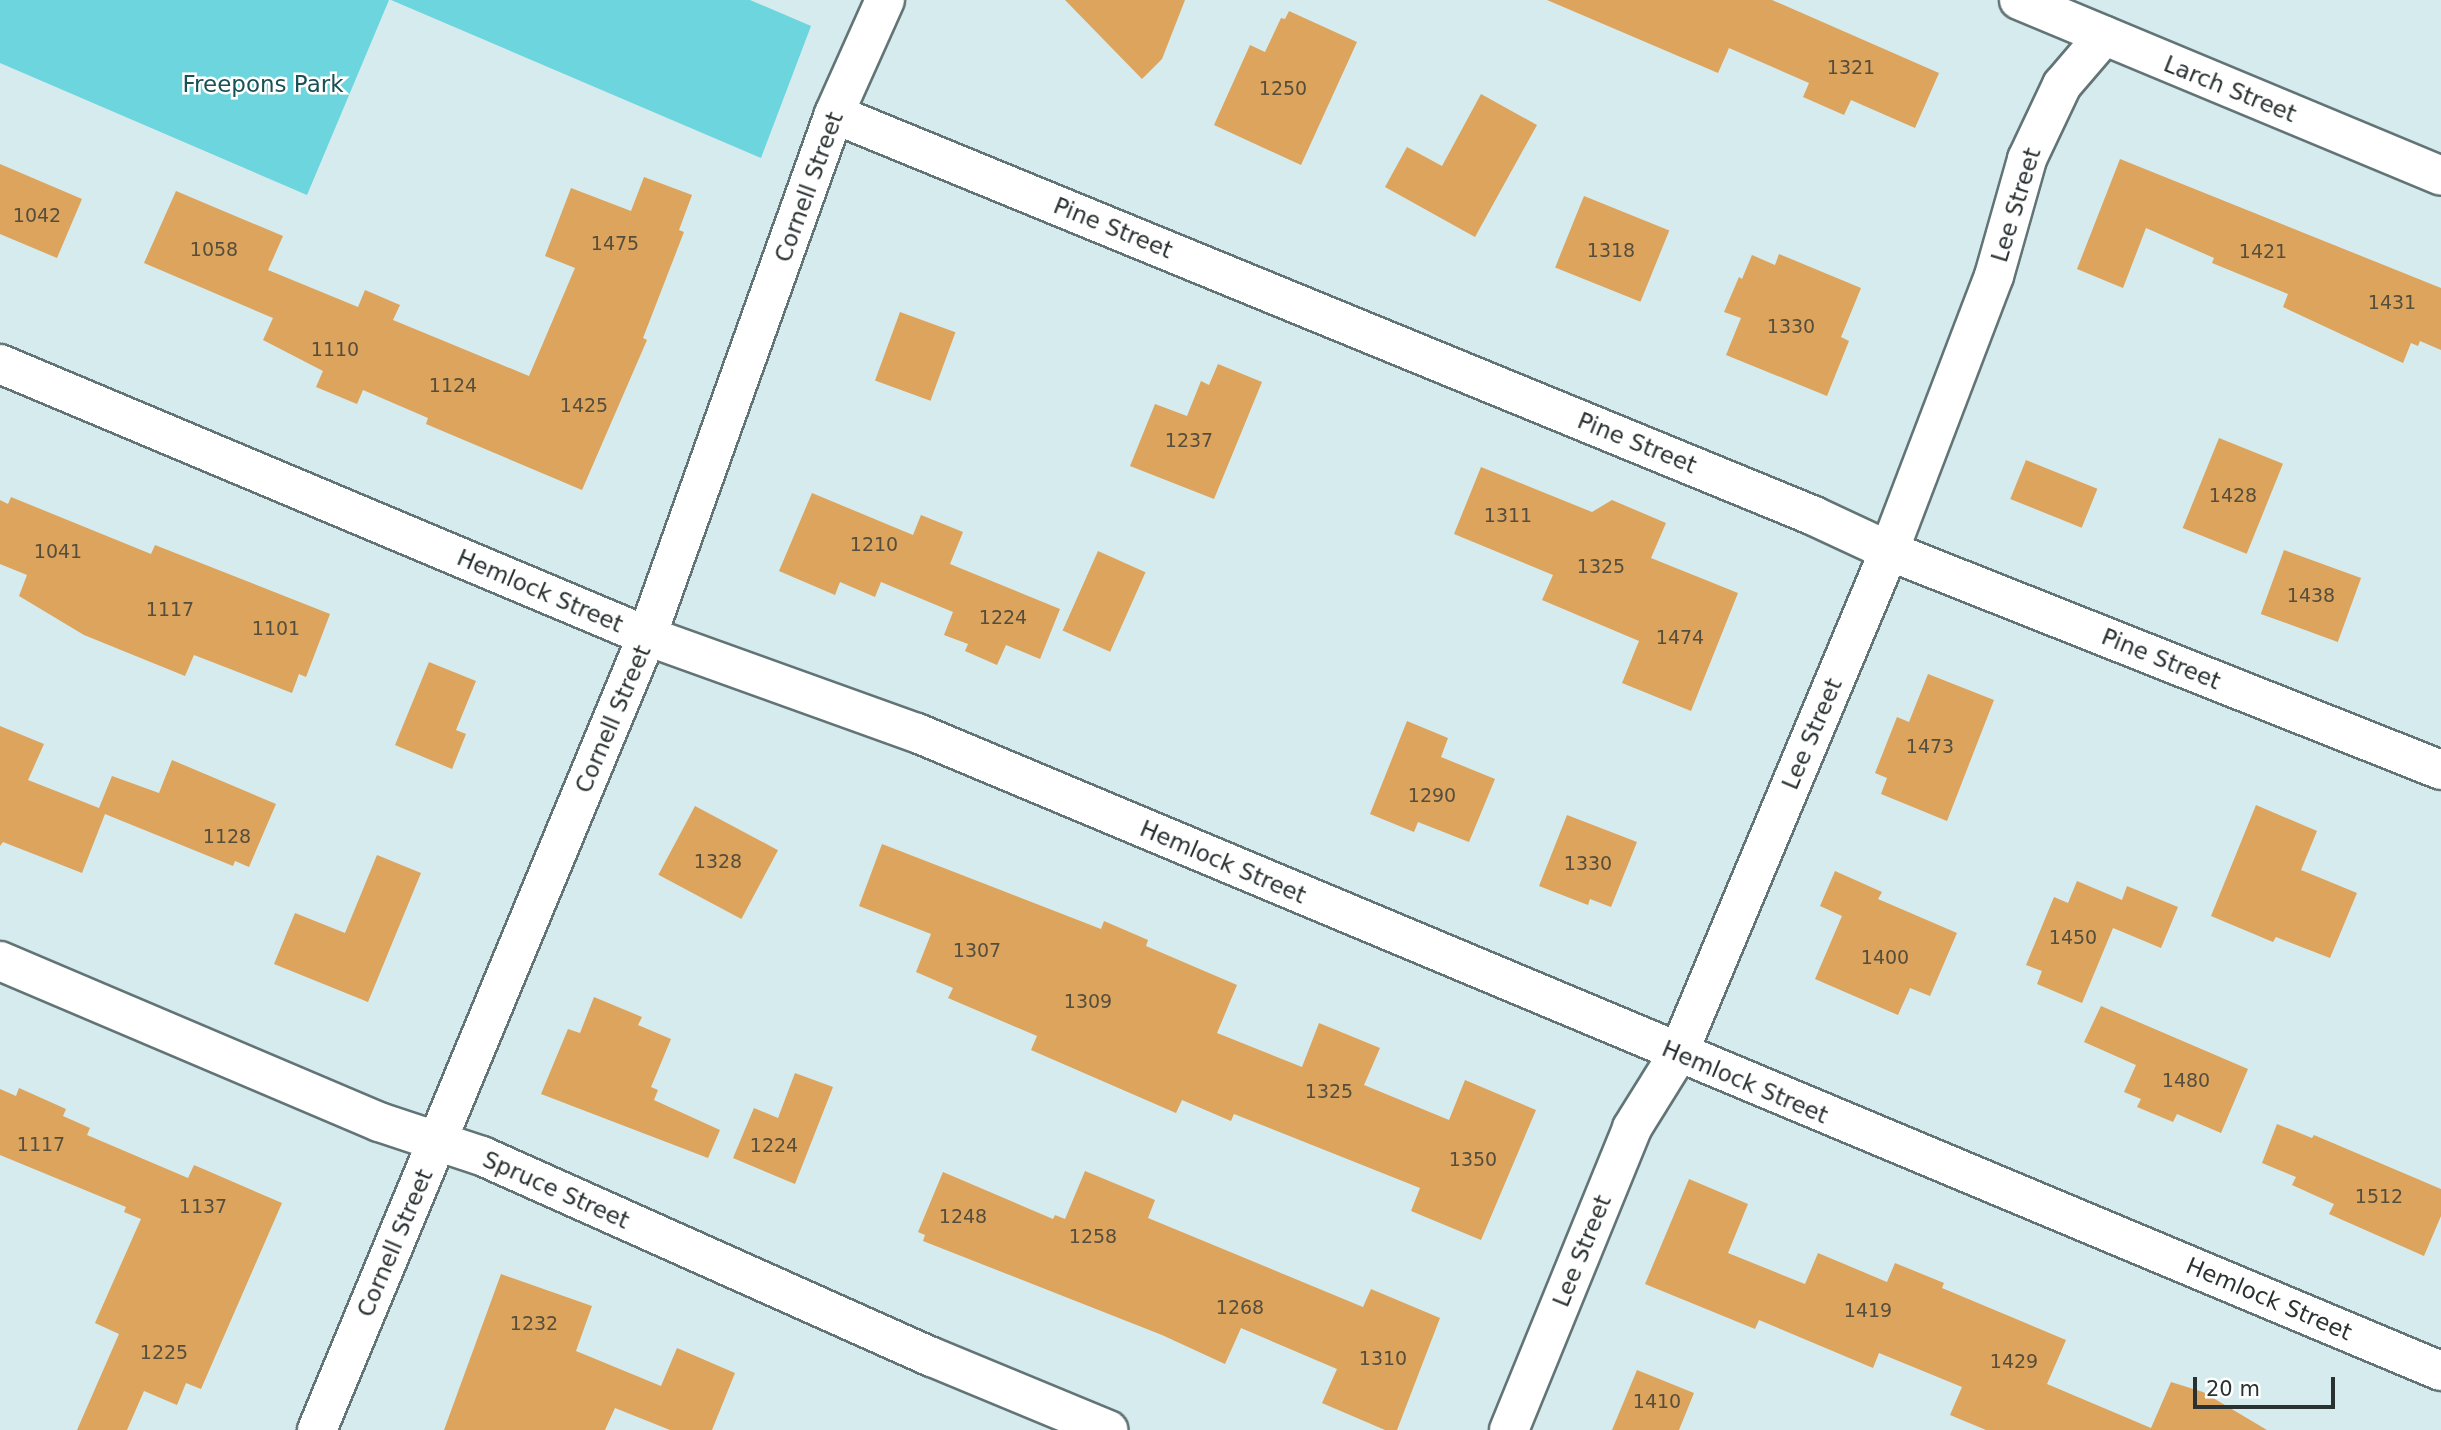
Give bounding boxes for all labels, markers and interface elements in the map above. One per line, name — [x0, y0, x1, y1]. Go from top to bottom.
street label: Larch Street — [2160, 50, 2300, 128]
house number: 1321 — [1827, 57, 1875, 79]
park label: Freepons Park — [182, 70, 344, 98]
house number: 1250 — [1259, 78, 1307, 100]
street label: Cornell Street — [769, 108, 849, 266]
street label: Lee Street — [1986, 145, 2046, 265]
street label: Pine Street — [1050, 192, 1176, 264]
house number: 1042 — [13, 205, 61, 227]
house number: 1475 — [591, 233, 639, 255]
house number: 1058 — [190, 239, 238, 261]
house number: 1318 — [1587, 240, 1635, 262]
house number: 1421 — [2239, 241, 2287, 263]
house number: 1431 — [2368, 292, 2416, 314]
house number: 1330 — [1767, 316, 1815, 338]
house number: 1110 — [311, 339, 359, 361]
house number: 1124 — [429, 375, 477, 397]
house number: 1425 — [560, 395, 608, 417]
street label: Pine Street — [1574, 407, 1700, 479]
house number: 1237 — [1165, 430, 1213, 452]
house number: 1428 — [2209, 485, 2257, 507]
house number: 1311 — [1484, 505, 1532, 527]
house number: 1210 — [850, 534, 898, 556]
house number: 1041 — [34, 541, 82, 563]
street label: Hemlock Street — [453, 544, 627, 638]
house number: 1325 — [1577, 556, 1625, 578]
house number: 1438 — [2287, 585, 2335, 607]
house number: 1117 — [146, 599, 194, 621]
house number: 1224 — [979, 607, 1027, 629]
house number: 1101 — [252, 618, 300, 640]
street label: Pine Street — [2098, 623, 2224, 695]
house number: 1474 — [1656, 627, 1704, 649]
street label: Cornell Street — [569, 641, 657, 797]
street label: Lee Street — [1776, 674, 1848, 794]
house number: 1473 — [1906, 736, 1954, 758]
house number: 1290 — [1408, 785, 1456, 807]
street label: Hemlock Street — [1136, 815, 1310, 909]
house number: 1128 — [203, 826, 251, 848]
house number: 1328 — [694, 851, 742, 873]
house number: 1330 — [1564, 853, 1612, 875]
house number: 1450 — [2049, 927, 2097, 949]
house number: 1307 — [953, 940, 1001, 962]
house number: 1400 — [1861, 947, 1909, 969]
house number: 1309 — [1064, 991, 1112, 1013]
street label: Hemlock Street — [1658, 1035, 1832, 1129]
house number: 1480 — [2162, 1070, 2210, 1092]
house number: 1325 — [1305, 1081, 1353, 1103]
house number: 1117 — [17, 1134, 65, 1156]
house number: 1224 — [750, 1135, 798, 1157]
street label: Spruce Street — [479, 1145, 633, 1235]
house number: 1350 — [1449, 1149, 1497, 1171]
street label: Cornell Street — [351, 1165, 439, 1321]
house number: 1512 — [2355, 1186, 2403, 1208]
street label: Lee Street — [1547, 1191, 1617, 1311]
house number: 1137 — [179, 1196, 227, 1218]
house number: 1248 — [939, 1206, 987, 1228]
house number: 1258 — [1069, 1226, 1117, 1248]
street label: Hemlock Street — [2182, 1252, 2356, 1346]
house number: 1268 — [1216, 1297, 1264, 1319]
house number: 1419 — [1844, 1300, 1892, 1322]
house number: 1232 — [510, 1313, 558, 1335]
house number: 1225 — [140, 1342, 188, 1364]
house number: 1310 — [1359, 1348, 1407, 1370]
house number: 1429 — [1990, 1351, 2038, 1373]
scale bar — [2196, 1364, 2338, 1408]
text: 20 m — [2206, 1377, 2260, 1401]
house number: 1410 — [1633, 1391, 1681, 1413]

